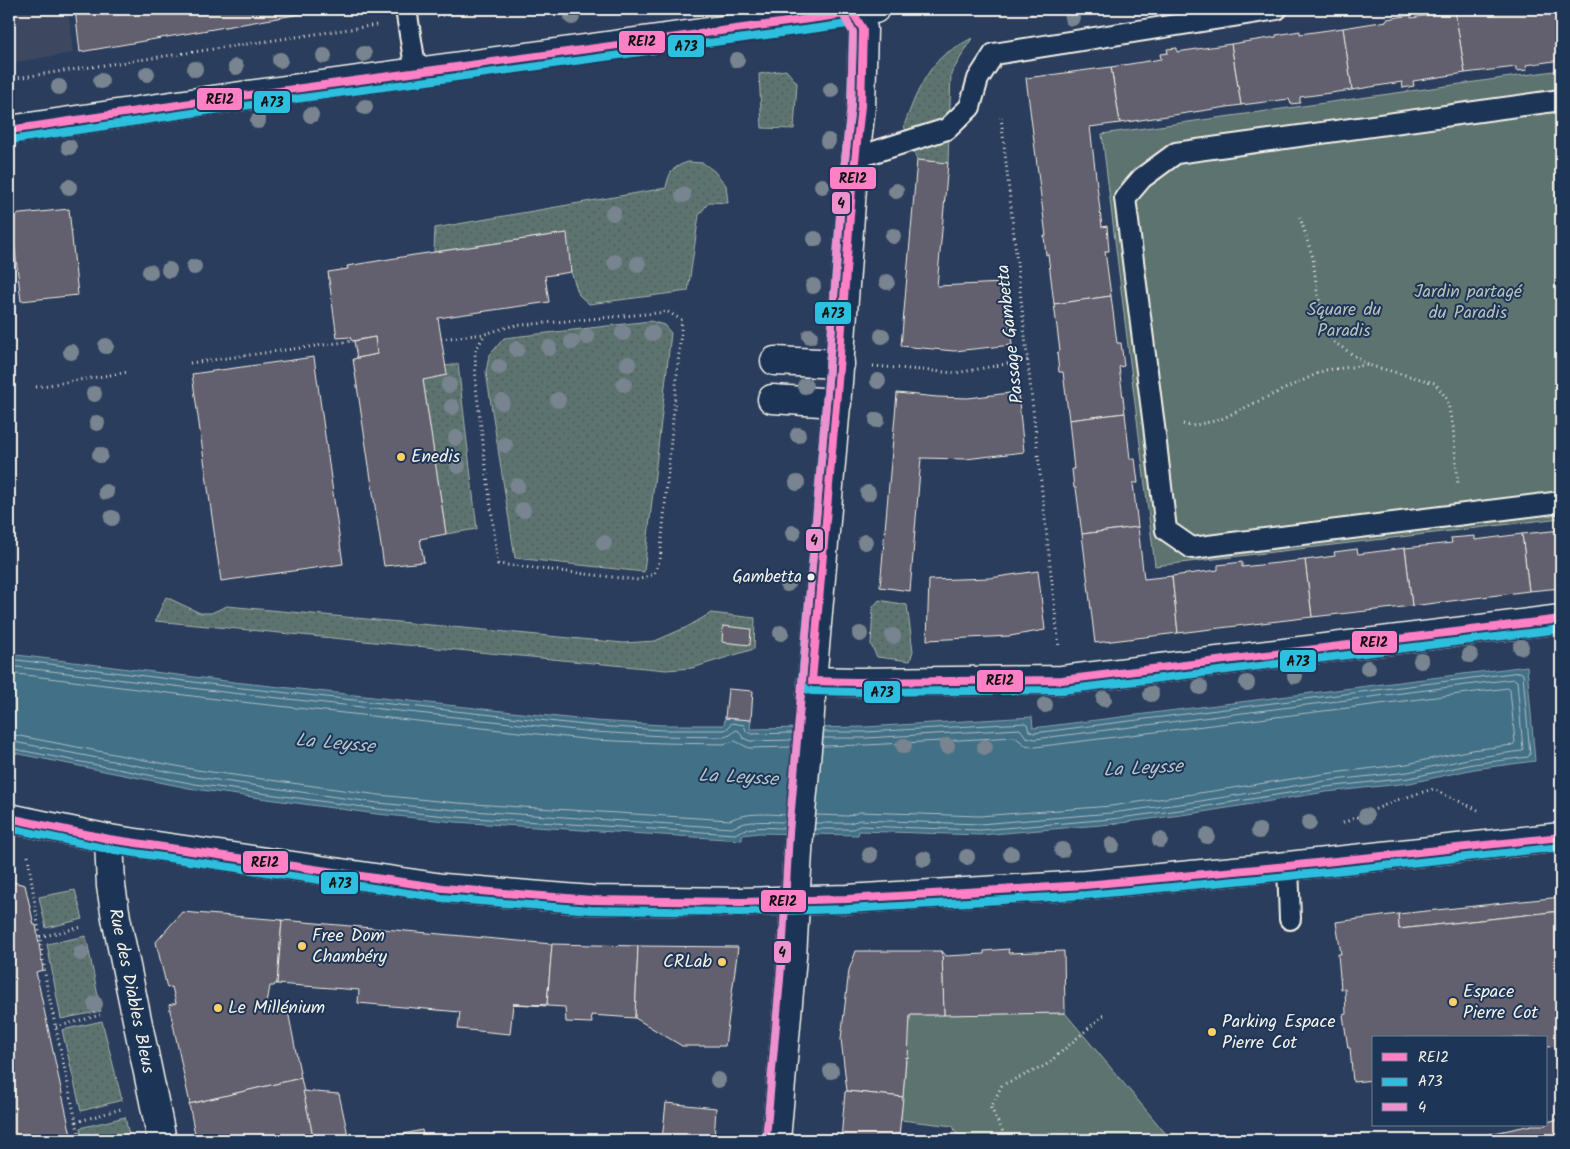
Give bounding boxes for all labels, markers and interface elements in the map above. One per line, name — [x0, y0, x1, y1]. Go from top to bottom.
line badge: RE12 — [618, 30, 666, 54]
text: RE12 — [628, 31, 656, 53]
line badge: A73 — [667, 34, 705, 58]
text: A73 — [674, 36, 698, 58]
line badge: RE12 — [196, 87, 243, 111]
text: RE12 — [206, 89, 234, 111]
line badge: A73 — [253, 90, 291, 114]
text: A73 — [260, 92, 284, 114]
line badge: RE12 — [829, 166, 877, 190]
text: RE12 — [839, 168, 867, 190]
line badge: 4 — [831, 191, 851, 215]
text: 4 — [837, 193, 845, 215]
street label: Passage Gambetta — [989, 263, 1033, 405]
park label: Jardin partagé du Paradis — [1414, 278, 1523, 328]
park label: Square du Paradis — [1307, 296, 1381, 346]
line badge: A73 — [814, 301, 852, 325]
text: A73 — [821, 303, 845, 325]
place label: Enedis — [411, 443, 460, 472]
marker: Enedis — [395, 451, 407, 463]
line badge: 4 — [805, 528, 824, 552]
text: 4 — [810, 530, 818, 552]
place label: Gambetta — [732, 564, 802, 591]
marker: Gambetta — [806, 572, 816, 582]
line badge: RE12 — [1351, 630, 1398, 654]
text: RE12 — [1360, 632, 1388, 654]
line badge: A73 — [1279, 649, 1317, 673]
text: A73 — [1286, 651, 1310, 673]
line badge: RE12 — [976, 669, 1024, 693]
text: RE12 — [986, 670, 1014, 692]
line badge: A73 — [863, 680, 901, 704]
text: A73 — [870, 682, 894, 704]
water label: La Leysse — [294, 726, 378, 763]
water label: La Leysse — [1103, 752, 1186, 786]
water label: La Leysse — [698, 761, 781, 795]
line badge: RE12 — [242, 850, 289, 874]
text: RE12 — [251, 852, 279, 874]
line badge: A73 — [320, 871, 359, 895]
text: A73 — [328, 873, 352, 895]
line badge: RE12 — [760, 889, 807, 913]
text: RE12 — [769, 891, 797, 913]
street label: Rue des Diables Bleus — [100, 906, 162, 1077]
place label: Free Dom Chambéry — [312, 922, 387, 972]
marker: Free Dom Chambéry — [296, 940, 308, 952]
line badge: 4 — [773, 940, 792, 964]
text: 4 — [778, 942, 786, 964]
place label: CRLab — [663, 948, 713, 977]
marker: CRLab — [716, 956, 728, 968]
place label: Espace Pierre Cot — [1463, 978, 1539, 1028]
place label: Le Millénium — [228, 994, 325, 1023]
marker: Espace Pierre Cot — [1447, 996, 1459, 1008]
marker: Le Millénium — [212, 1002, 224, 1014]
place label: Parking Espace Pierre Cot — [1222, 1008, 1336, 1058]
marker: Parking Espace Pierre Cot — [1206, 1026, 1218, 1038]
legend — [1372, 1036, 1548, 1126]
text: RE12 — [1418, 1046, 1449, 1070]
text: A73 — [1418, 1070, 1443, 1094]
text: 4 — [1418, 1096, 1426, 1120]

